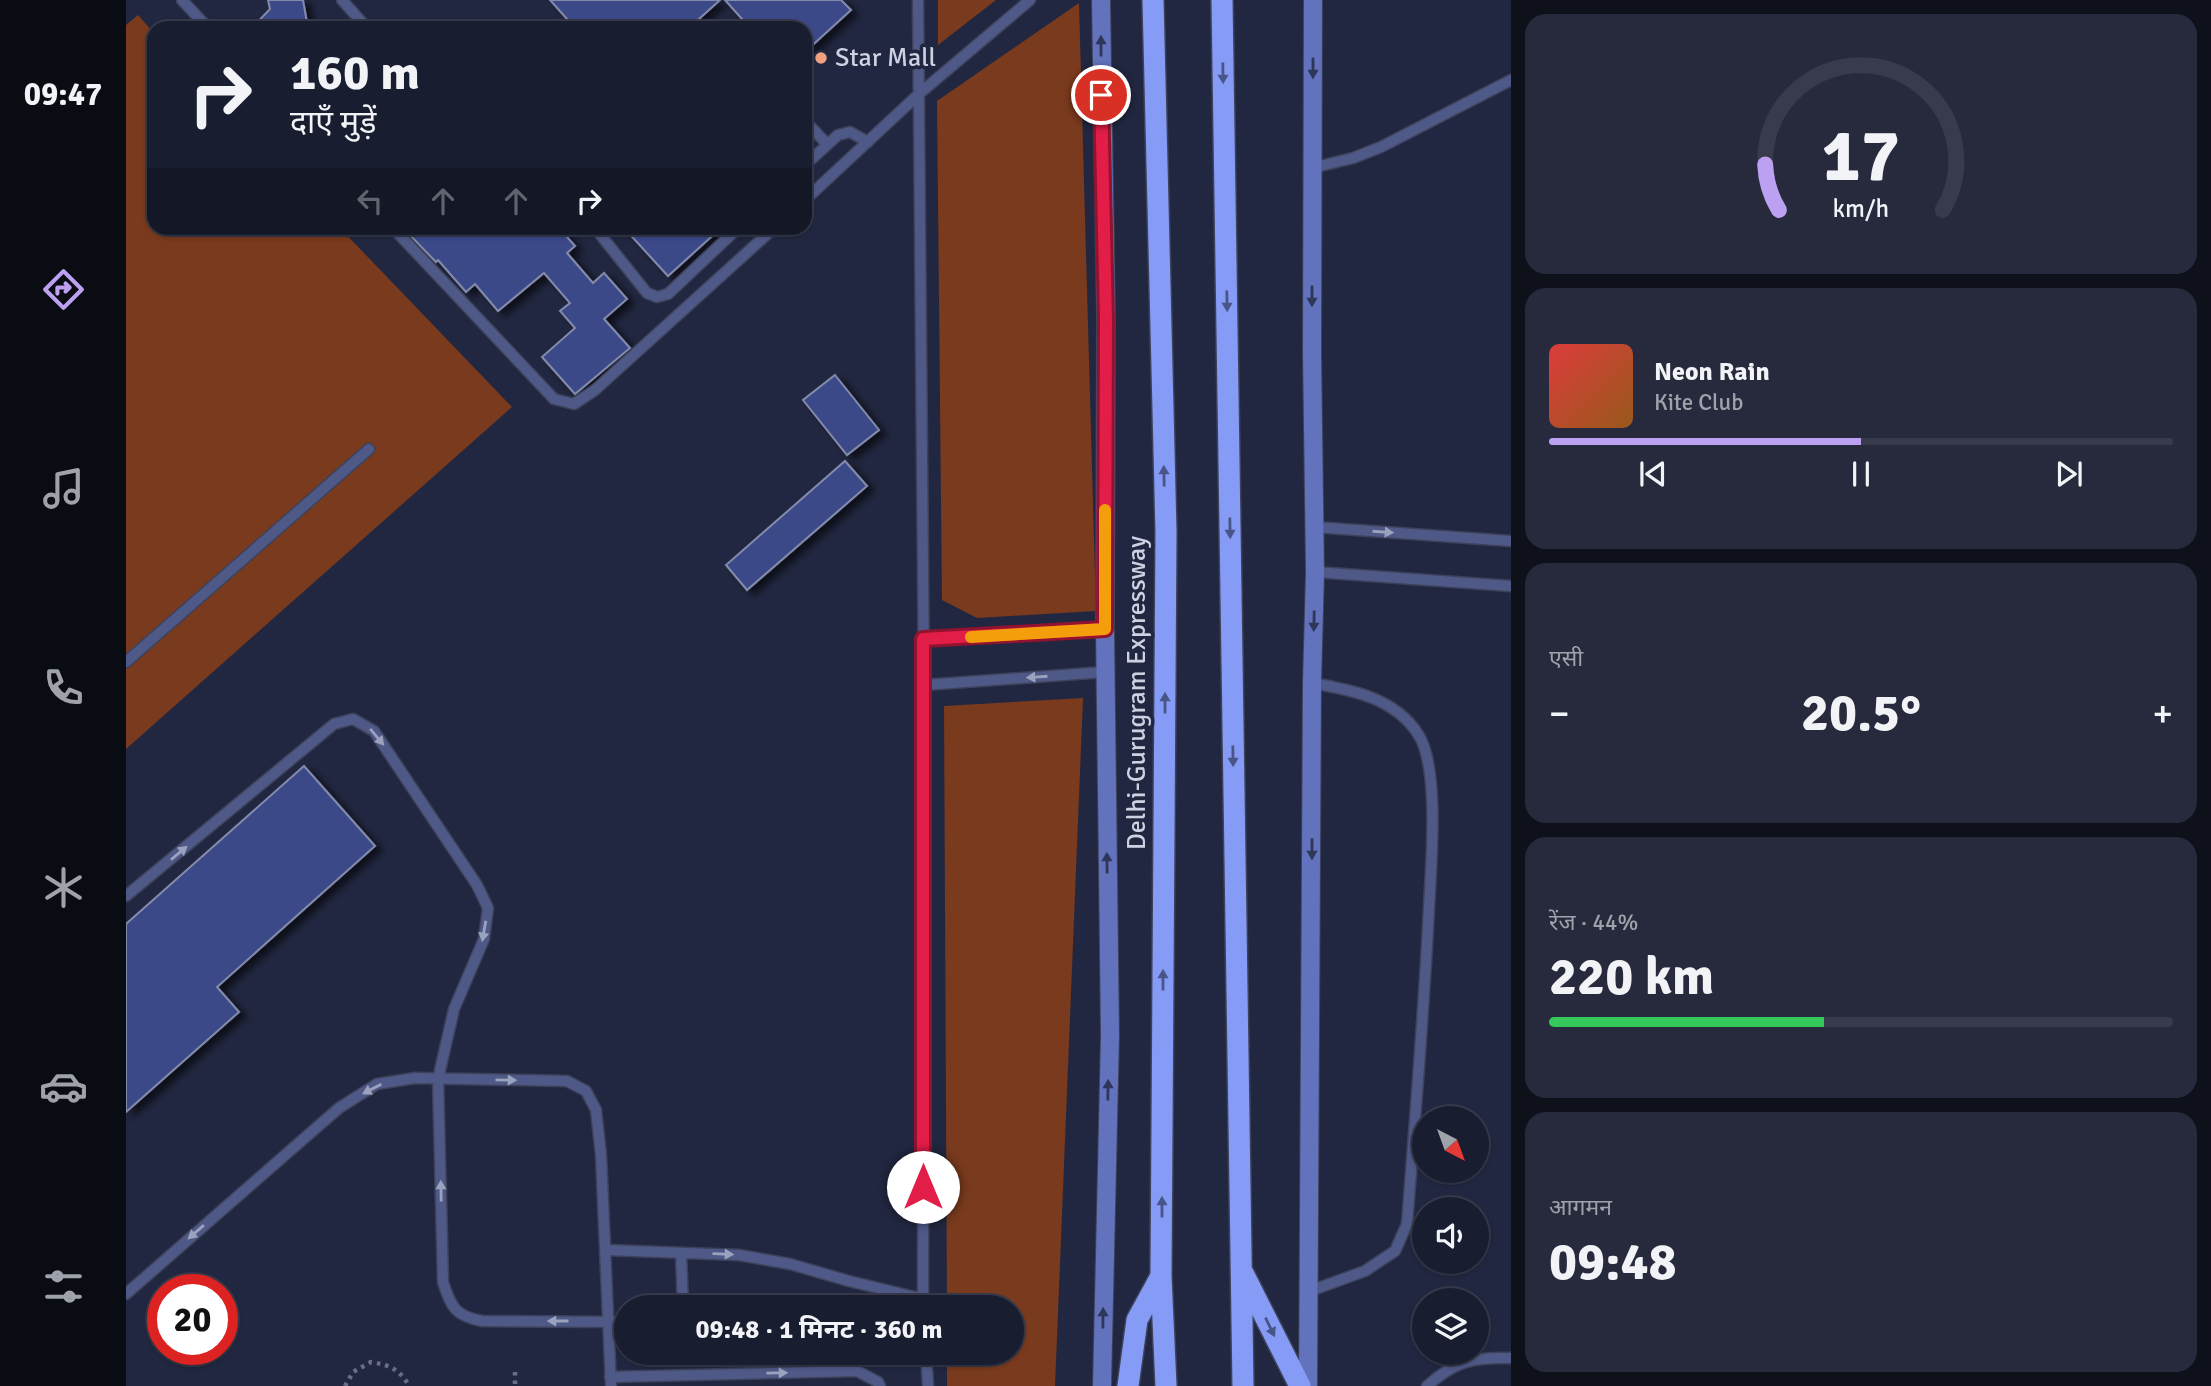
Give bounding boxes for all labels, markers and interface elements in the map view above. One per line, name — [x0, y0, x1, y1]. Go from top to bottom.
one-way arrow — [1095, 35, 1107, 57]
place label: Star Mall — [835, 42, 936, 74]
text: 160 m — [290, 43, 420, 103]
icon: right — [175, 49, 266, 140]
marker: Star Mall — [813, 50, 829, 66]
one-way arrow — [1307, 57, 1319, 79]
one-way arrow — [1218, 63, 1229, 85]
pin — [1071, 65, 1131, 125]
text: 09:47 — [24, 75, 102, 114]
icon: arrive — [1082, 76, 1120, 114]
text: दाएँ मुड़ें — [290, 103, 376, 142]
text: 17 — [1822, 113, 1900, 202]
icon: left — [351, 182, 389, 220]
icon: ahead — [424, 182, 462, 220]
icon: ahead — [497, 182, 535, 220]
icon: right — [570, 182, 608, 220]
text: km/h — [1833, 193, 1889, 224]
icon: directions — [39, 265, 88, 314]
one-way arrow — [1306, 285, 1318, 307]
one-way arrow — [1221, 290, 1233, 312]
text: Neon Rain — [1654, 356, 1770, 388]
text: Kite Club — [1654, 388, 1743, 417]
icon: previous — [1634, 455, 1672, 493]
icon: pause — [1842, 455, 1880, 493]
icon: next — [2050, 455, 2088, 493]
icon: music — [39, 464, 88, 513]
one-way arrow — [1159, 465, 1170, 487]
one-way arrow — [1224, 518, 1236, 540]
one-way arrow — [1372, 527, 1394, 538]
street label: Delhi-Gurugram Expressway — [1121, 536, 1153, 850]
one-way arrow — [1308, 610, 1320, 632]
text: एसी — [1549, 644, 1583, 673]
icon: phone — [39, 663, 88, 712]
one-way arrow — [1026, 672, 1048, 683]
text: 20.5° — [1801, 681, 1921, 745]
text: − — [1549, 690, 1570, 737]
text: + — [2152, 690, 2173, 737]
one-way arrow — [1159, 692, 1171, 714]
one-way arrow — [369, 728, 385, 746]
one-way arrow — [1228, 745, 1239, 767]
one-way arrow — [1306, 838, 1318, 860]
one-way arrow — [170, 846, 187, 861]
one-way arrow — [1102, 852, 1113, 874]
icon: climate — [39, 863, 88, 912]
text: रेंज · 44% — [1549, 908, 1638, 937]
one-way arrow — [478, 920, 489, 942]
text: 220 km — [1549, 945, 1714, 1009]
one-way arrow — [1157, 969, 1169, 991]
icon: car — [39, 1062, 88, 1111]
one-way arrow — [495, 1074, 517, 1086]
one-way arrow — [1103, 1079, 1114, 1101]
one-way arrow — [362, 1083, 382, 1094]
north arrow — [1412, 1106, 1489, 1183]
map controls — [1412, 1106, 1489, 1365]
position arrow — [886, 1150, 960, 1224]
one-way arrow — [435, 1180, 447, 1202]
text: आगमन — [1549, 1193, 1612, 1222]
one-way arrow — [1156, 1196, 1168, 1218]
button: sound — [1412, 1197, 1489, 1274]
one-way arrow — [187, 1224, 205, 1240]
text: 09:48 — [1549, 1230, 1677, 1294]
one-way arrow — [712, 1249, 734, 1260]
icon: filters — [39, 1262, 88, 1311]
speed limit sign: 20 — [147, 1274, 238, 1365]
button: layers — [1412, 1288, 1489, 1365]
one-way arrow — [1097, 1307, 1109, 1329]
text: 09:48 · 1 मिनट · 360 m — [695, 1314, 943, 1346]
one-way arrow — [547, 1315, 569, 1327]
one-way arrow — [1265, 1317, 1276, 1337]
one-way arrow — [766, 1367, 788, 1379]

